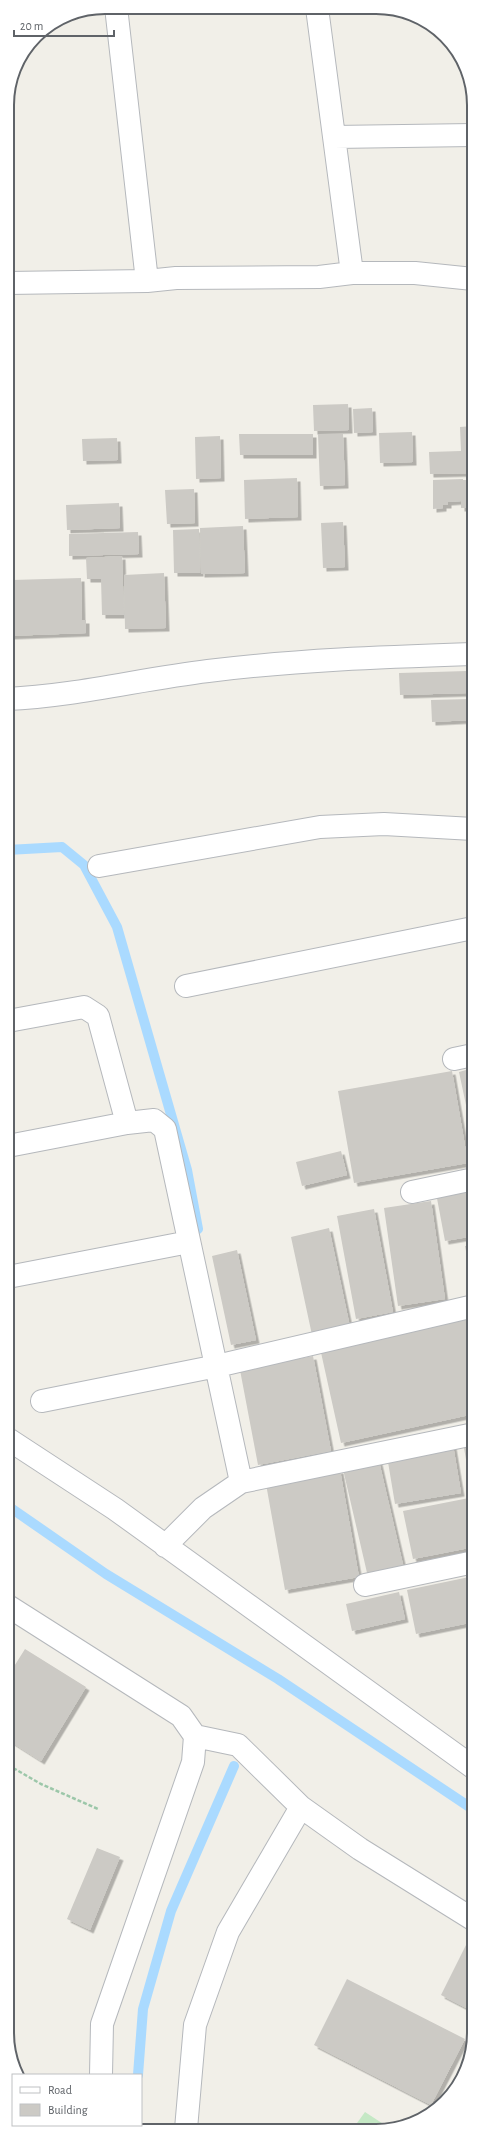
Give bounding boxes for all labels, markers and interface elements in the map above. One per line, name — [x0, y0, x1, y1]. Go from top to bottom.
scale bar — [14, 12, 114, 38]
text: 20 m — [20, 20, 43, 32]
legend — [12, 2074, 142, 2126]
text: Road — [48, 2084, 72, 2096]
text: Building — [48, 2104, 88, 2116]

